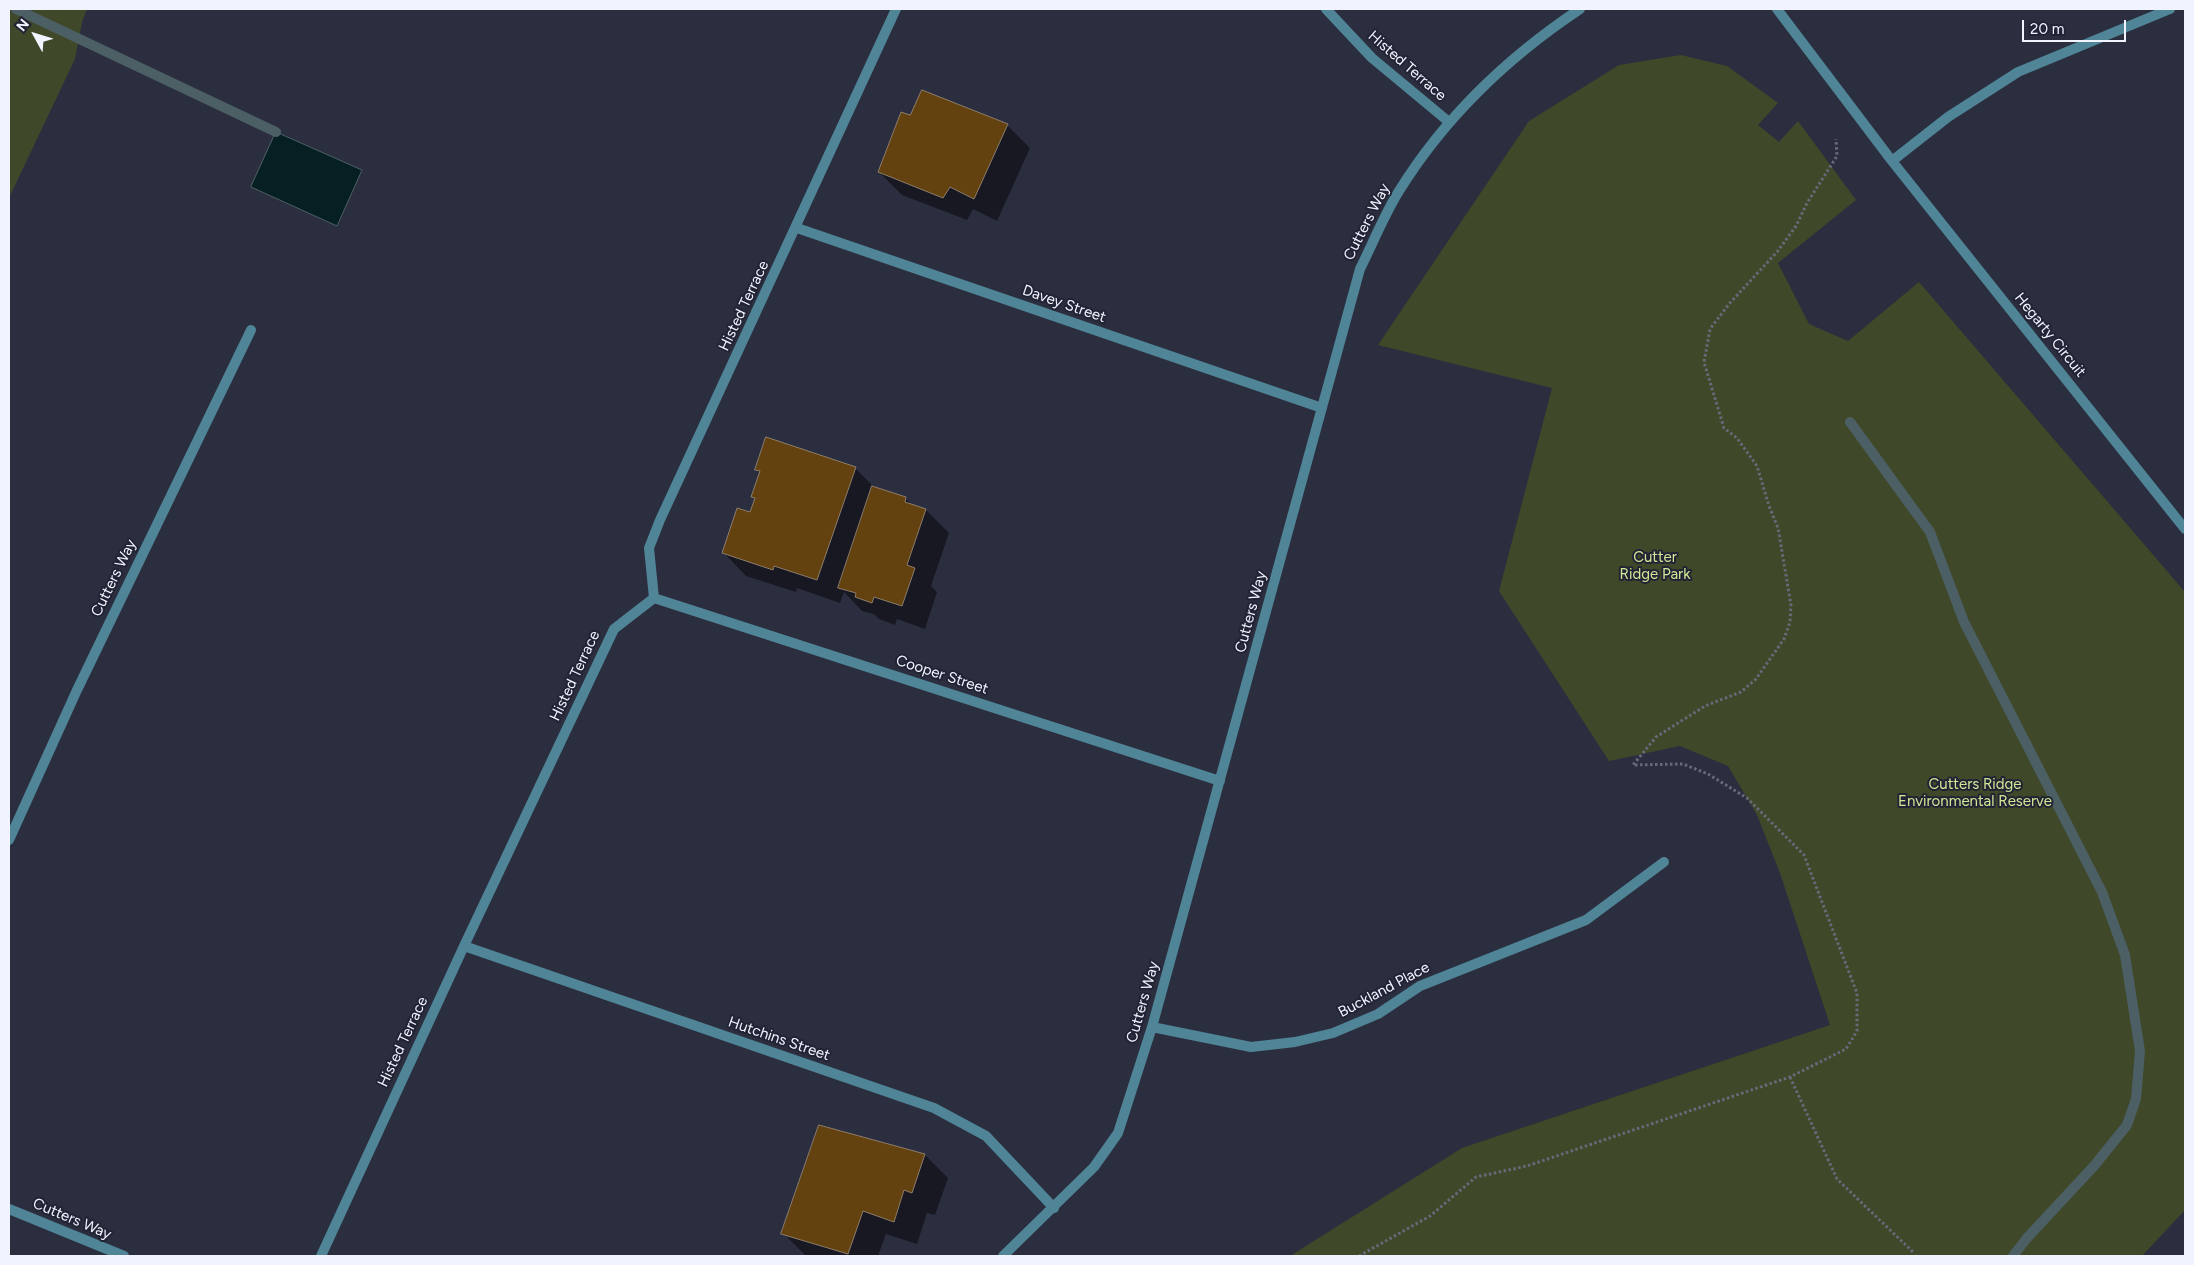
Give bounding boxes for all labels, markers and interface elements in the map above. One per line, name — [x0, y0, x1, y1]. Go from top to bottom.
north arrow — [10, 10, 60, 60]
scale bar — [2024, 10, 2128, 42]
text: N — [13, 16, 33, 35]
text: 20 m — [2030, 20, 2064, 38]
street label: Histed Terrace — [1364, 27, 1450, 105]
street label: Cutters Way — [1340, 181, 1394, 263]
street label: Histed Terrace — [715, 258, 773, 354]
street label: Davey Street — [1020, 281, 1108, 327]
street label: Hegarty Circuit — [2011, 289, 2089, 381]
street label: Cutters Way — [88, 536, 140, 620]
park label: Cutter Ridge Park — [1620, 549, 1690, 584]
street label: Cutters Way — [1231, 569, 1271, 655]
street label: Histed Terrace — [546, 628, 604, 724]
street label: Cooper Street — [894, 652, 990, 698]
park label: Cutters Ridge Environmental Reserve — [1898, 776, 2052, 811]
street label: Buckland Place — [1335, 958, 1433, 1022]
street label: Cutters Way — [1123, 959, 1163, 1045]
street label: Histed Terrace — [374, 994, 432, 1090]
street label: Hutchins Street — [726, 1013, 832, 1065]
street label: Cutters Way — [30, 1194, 114, 1244]

